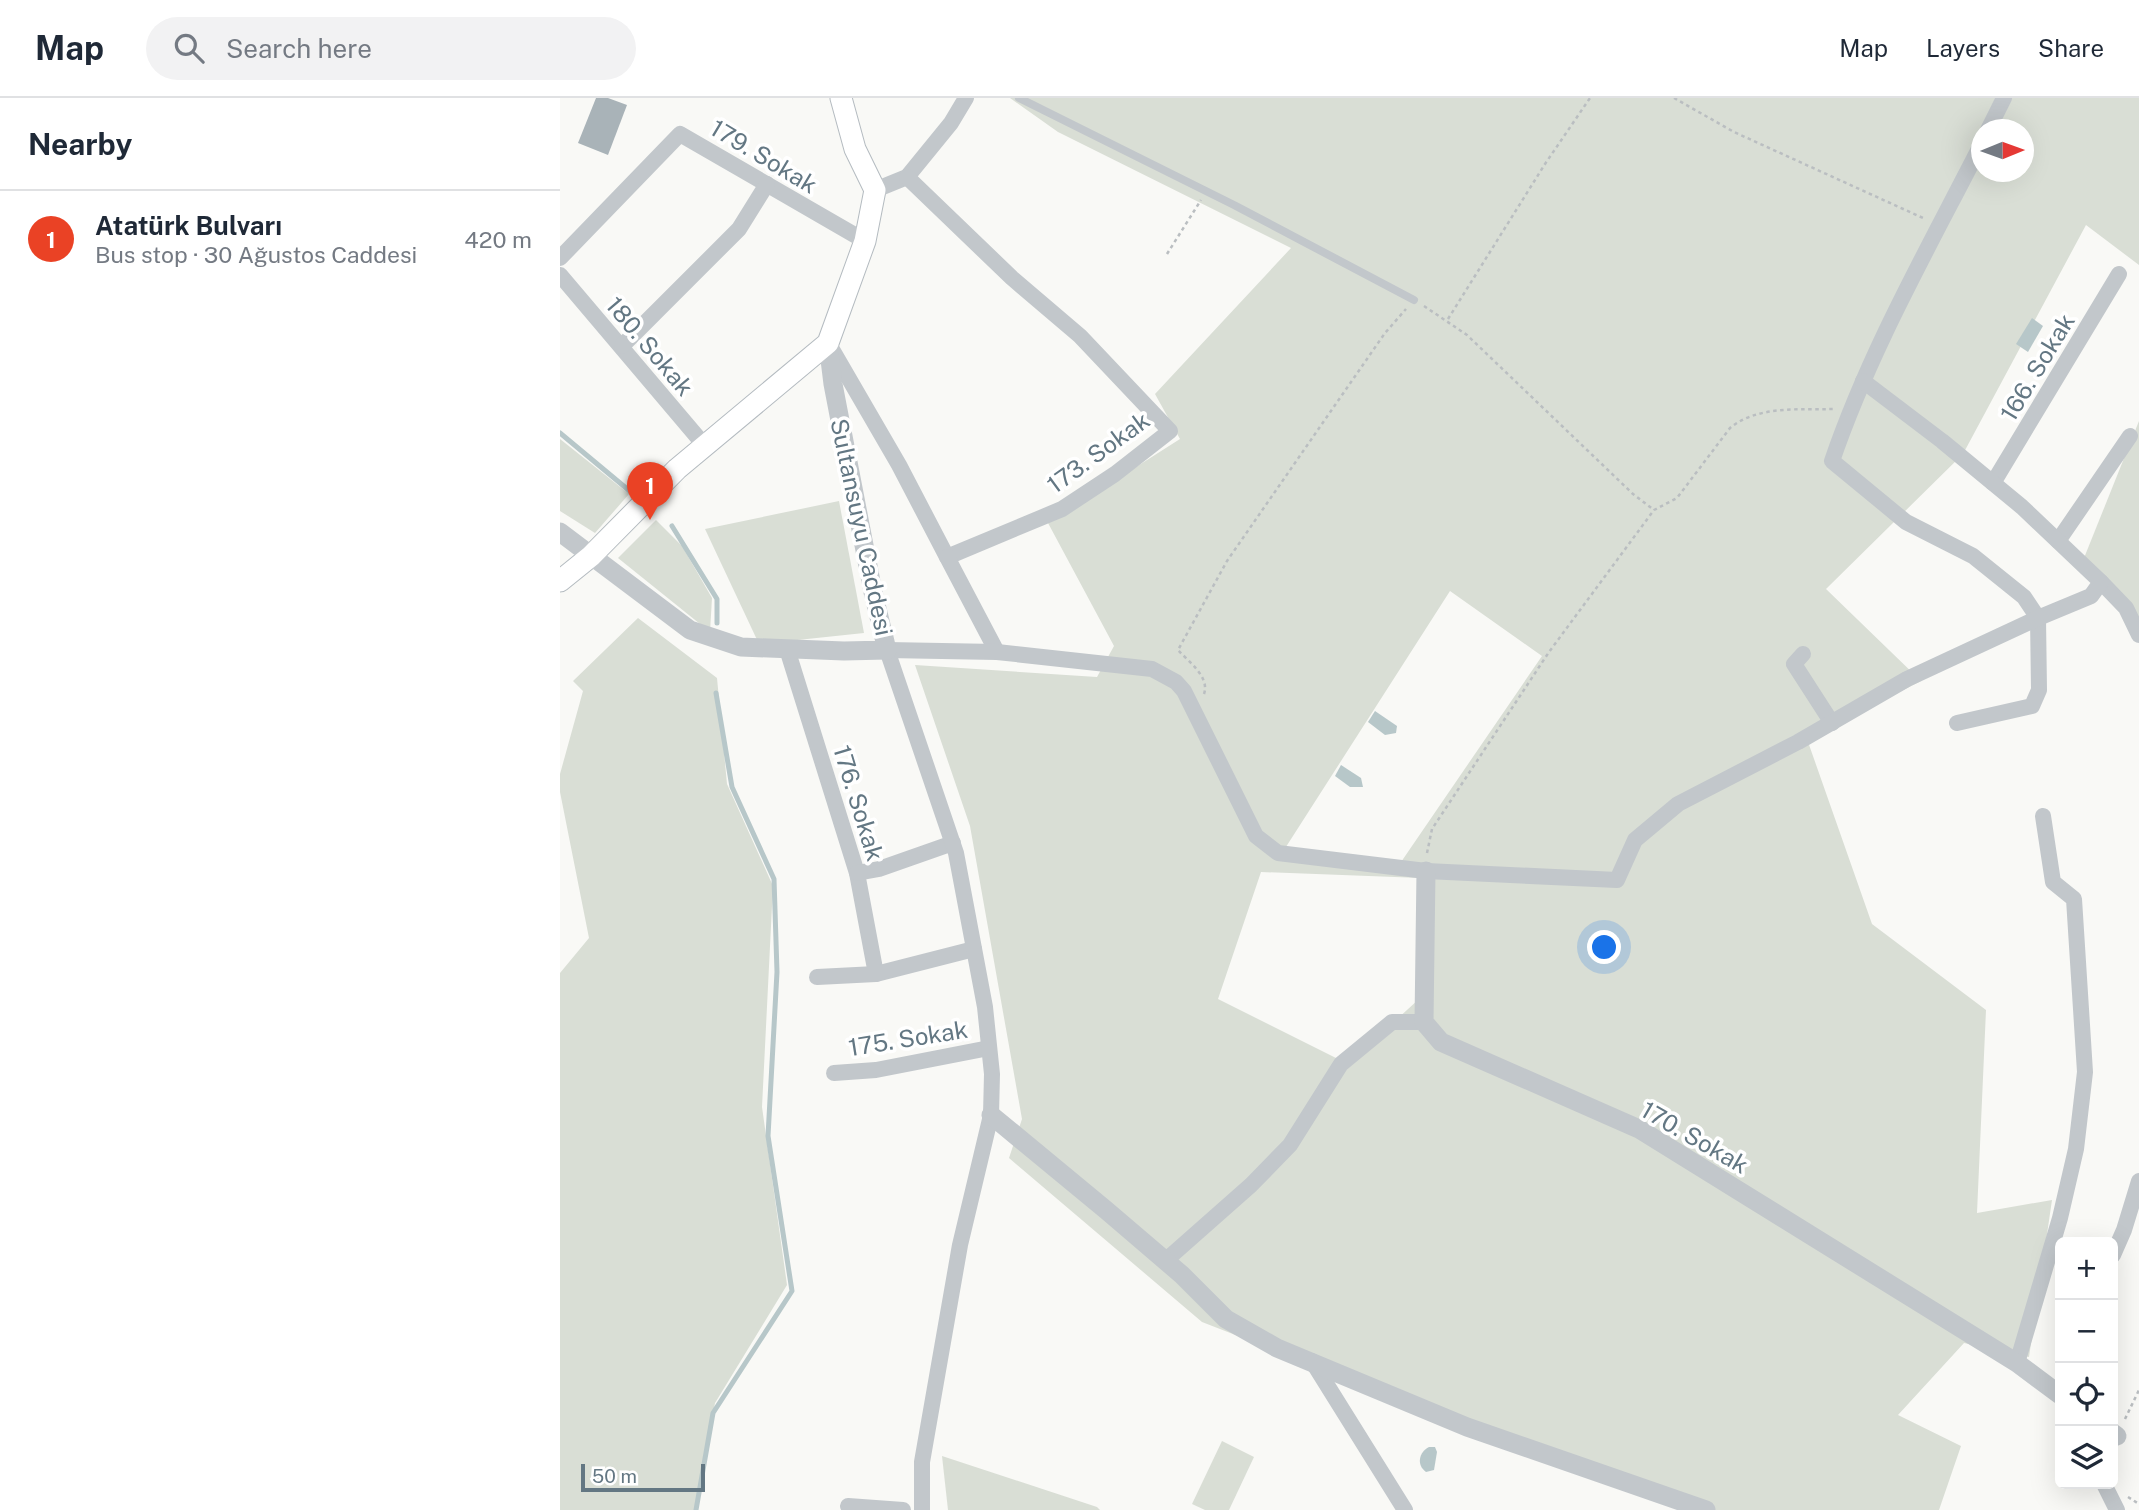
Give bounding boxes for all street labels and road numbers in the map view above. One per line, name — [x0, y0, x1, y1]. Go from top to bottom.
street label: 179. Sokak — [706, 113, 822, 199]
street label: 180. Sokak — [601, 291, 699, 401]
street label: 166. Sokak — [1994, 308, 2080, 426]
street label: 173. Sokak — [1041, 406, 1155, 498]
street label: Sultansuyu Caddesi — [825, 416, 899, 638]
street label: 176. Sokak — [828, 742, 890, 864]
street label: 175. Sokak — [846, 1015, 970, 1061]
street label: 170. Sokak — [1636, 1095, 1754, 1179]

